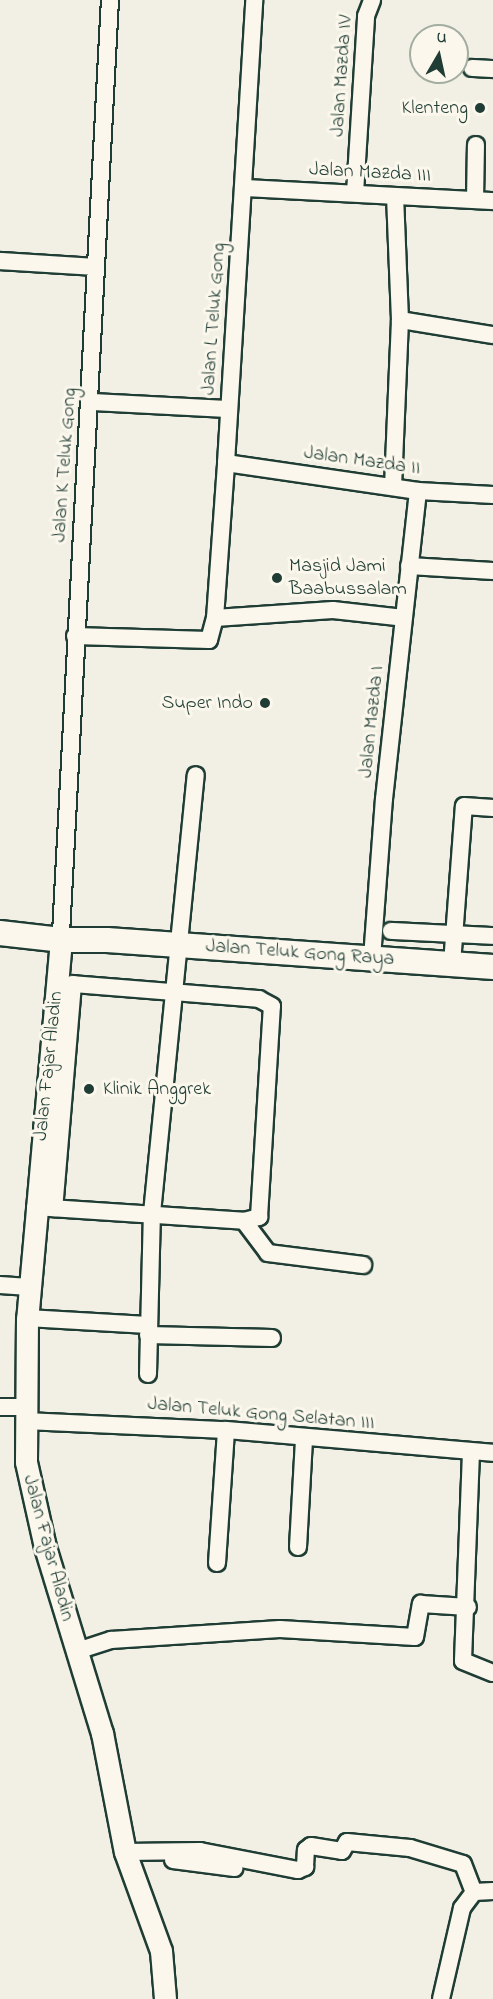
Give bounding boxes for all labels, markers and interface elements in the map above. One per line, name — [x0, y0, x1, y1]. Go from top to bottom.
street label: Jalan Mazda IV — [326, 14, 358, 138]
north arrow — [409, 24, 469, 84]
text: U — [435, 26, 448, 51]
place label: Klenteng — [402, 96, 468, 120]
marker: Klenteng — [473, 101, 487, 115]
street label: Jalan Mazda III — [308, 158, 432, 188]
street label: Jalan L Teluk Gong — [197, 242, 231, 396]
street label: Jalan K Teluk Gong — [48, 387, 82, 543]
street label: Jalan Mazda II — [302, 441, 422, 481]
place label: Masjid Jami Baabussalam — [289, 554, 407, 601]
marker: Masjid Jami Baabussalam — [270, 571, 284, 585]
street label: Jalan Mazda I — [354, 665, 390, 779]
place label: Super Indo — [162, 691, 253, 715]
marker: Super Indo — [258, 696, 272, 710]
street label: Jalan Teluk Gong Raya — [205, 934, 395, 972]
street label: Jalan Fajar Aladin — [29, 990, 69, 1142]
place label: Klinik Anggrek — [103, 1077, 211, 1101]
marker: Klinik Anggrek — [80, 1080, 98, 1098]
street label: Jalan Teluk Gong Selatan III — [147, 1392, 375, 1436]
street label: Jalan Fajar Aladin — [17, 1472, 79, 1624]

